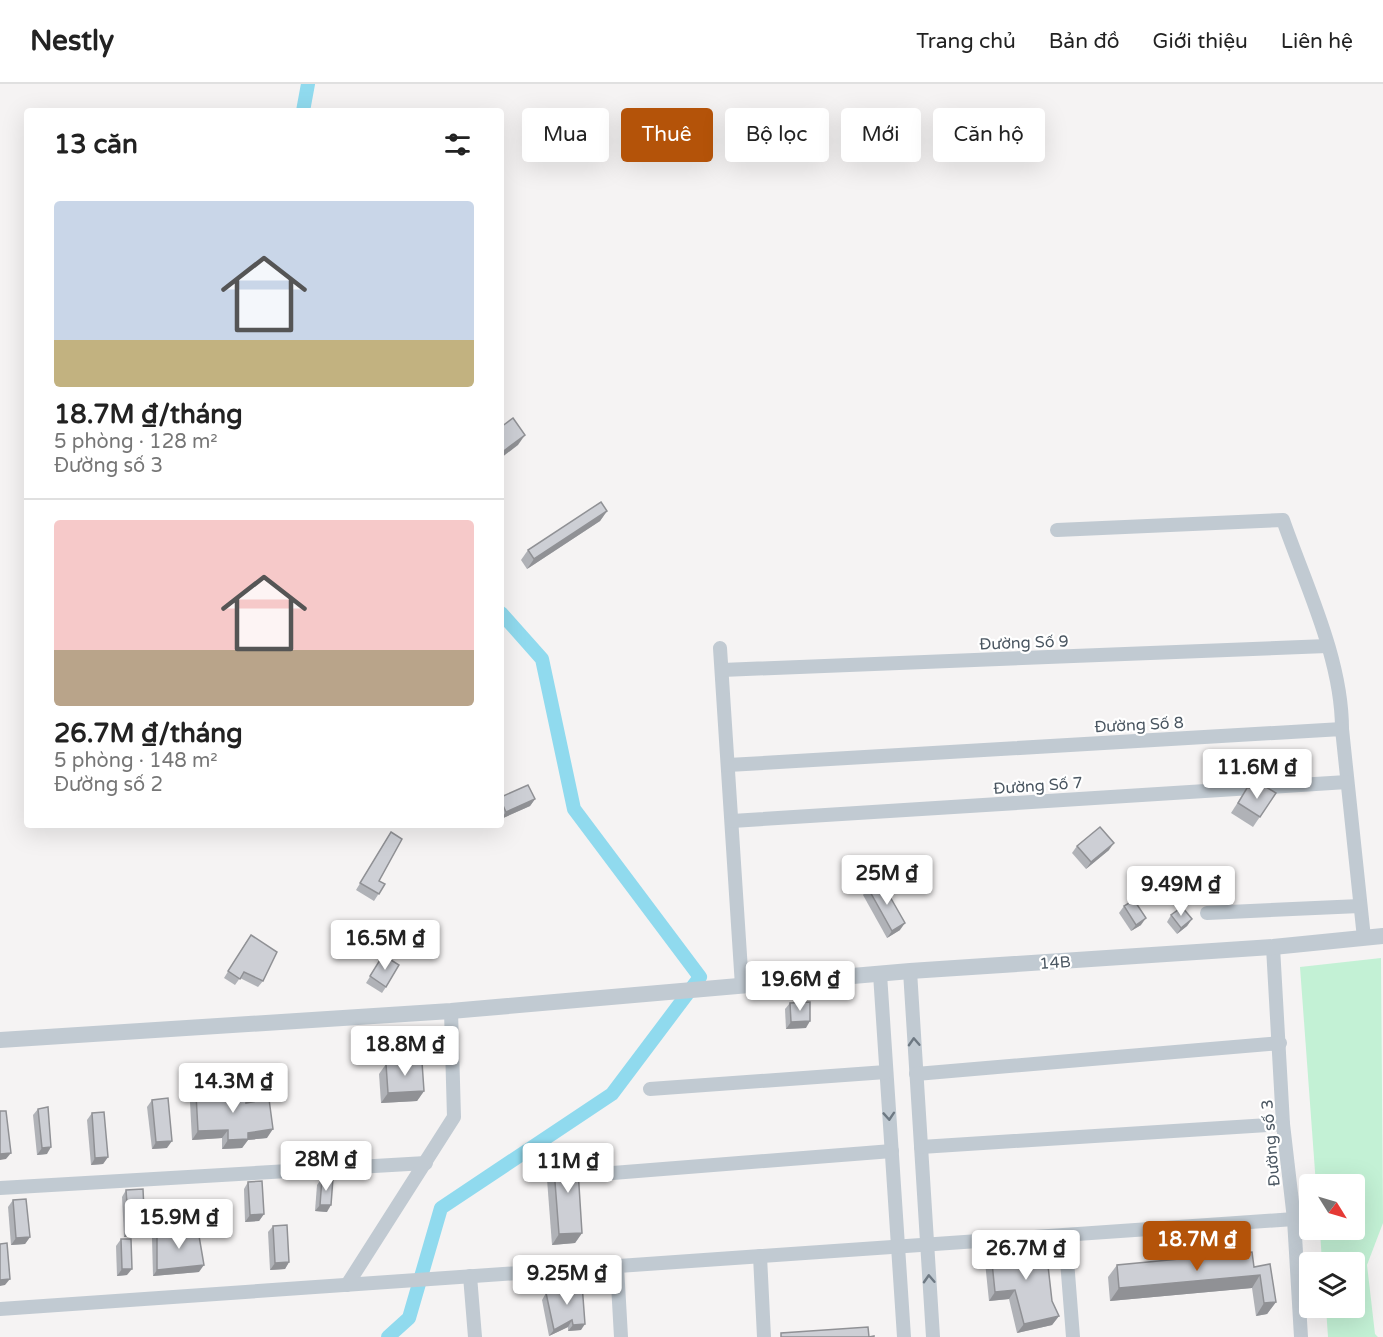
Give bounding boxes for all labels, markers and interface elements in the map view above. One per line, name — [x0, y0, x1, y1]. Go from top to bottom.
text: Nestly — [30, 24, 114, 58]
text: Trang chủ — [916, 29, 1016, 54]
text: Bản đồ — [1049, 29, 1120, 54]
text: Giới thiệu — [1153, 29, 1248, 54]
text: Liên hệ — [1281, 29, 1353, 54]
chip: Mua — [522, 108, 609, 162]
chip: Thuê — [621, 108, 713, 162]
chip: Bộ lọc — [725, 108, 829, 162]
chip: Mới — [841, 108, 921, 162]
chip: Căn hộ — [933, 108, 1045, 162]
icon: filters — [441, 128, 474, 161]
text: 13 căn — [54, 129, 138, 160]
icon: home — [210, 240, 318, 348]
text: 18.7M ₫/tháng — [54, 399, 243, 430]
text: 5 phòng · 128 m² — [54, 430, 218, 454]
text: Đường số 3 — [54, 454, 163, 478]
icon: home — [210, 559, 318, 667]
street label: Đường Số 9 — [979, 631, 1069, 655]
street label: Đường Số 8 — [1094, 713, 1184, 737]
text: 26.7M ₫/tháng — [54, 718, 243, 749]
text: 5 phòng · 148 m² — [54, 749, 218, 773]
pin: 11.6M ₫ — [1202, 749, 1312, 800]
text: 11.6M ₫ — [1217, 756, 1297, 780]
text: Đường số 2 — [54, 773, 163, 797]
street label: Đường Số 7 — [993, 773, 1083, 799]
pin: 25M ₫ — [845, 855, 929, 906]
text: 25M ₫ — [856, 862, 918, 886]
pin: 9.49M ₫ — [1126, 866, 1236, 917]
text: 9.49M ₫ — [1141, 873, 1221, 897]
pin: 16.5M ₫ — [330, 920, 440, 971]
text: 16.5M ₫ — [345, 927, 425, 951]
street label: 14B — [1039, 952, 1071, 974]
pin: 19.6M ₫ — [745, 961, 855, 1012]
text: 19.6M ₫ — [760, 968, 840, 992]
pin: 18.8M ₫ — [350, 1026, 460, 1077]
text: 18.8M ₫ — [365, 1033, 445, 1057]
one-way arrow — [908, 1038, 921, 1047]
pin: 14.3M ₫ — [178, 1063, 288, 1114]
text: 14.3M ₫ — [193, 1070, 273, 1094]
street label: Đường số 3 — [1257, 1099, 1285, 1187]
one-way arrow — [883, 1112, 896, 1121]
pin: 28M ₫ — [284, 1141, 368, 1192]
pin: 11M ₫ — [526, 1143, 610, 1194]
text: 28M ₫ — [295, 1148, 357, 1172]
text: 11M ₫ — [537, 1150, 599, 1174]
north arrow — [1299, 1174, 1365, 1240]
map controls — [1299, 1174, 1365, 1318]
pin: 15.9M ₫ — [124, 1199, 234, 1250]
text: 15.9M ₫ — [139, 1206, 219, 1230]
pin: 18.7M ₫ — [1142, 1221, 1252, 1272]
text: 18.7M ₫ — [1157, 1228, 1237, 1252]
pin: 26.7M ₫ — [971, 1230, 1081, 1281]
text: 26.7M ₫ — [986, 1237, 1066, 1261]
button: layers — [1299, 1252, 1365, 1318]
pin: 9.25M ₫ — [512, 1255, 622, 1306]
text: 9.25M ₫ — [527, 1262, 607, 1286]
one-way arrow — [923, 1274, 936, 1283]

